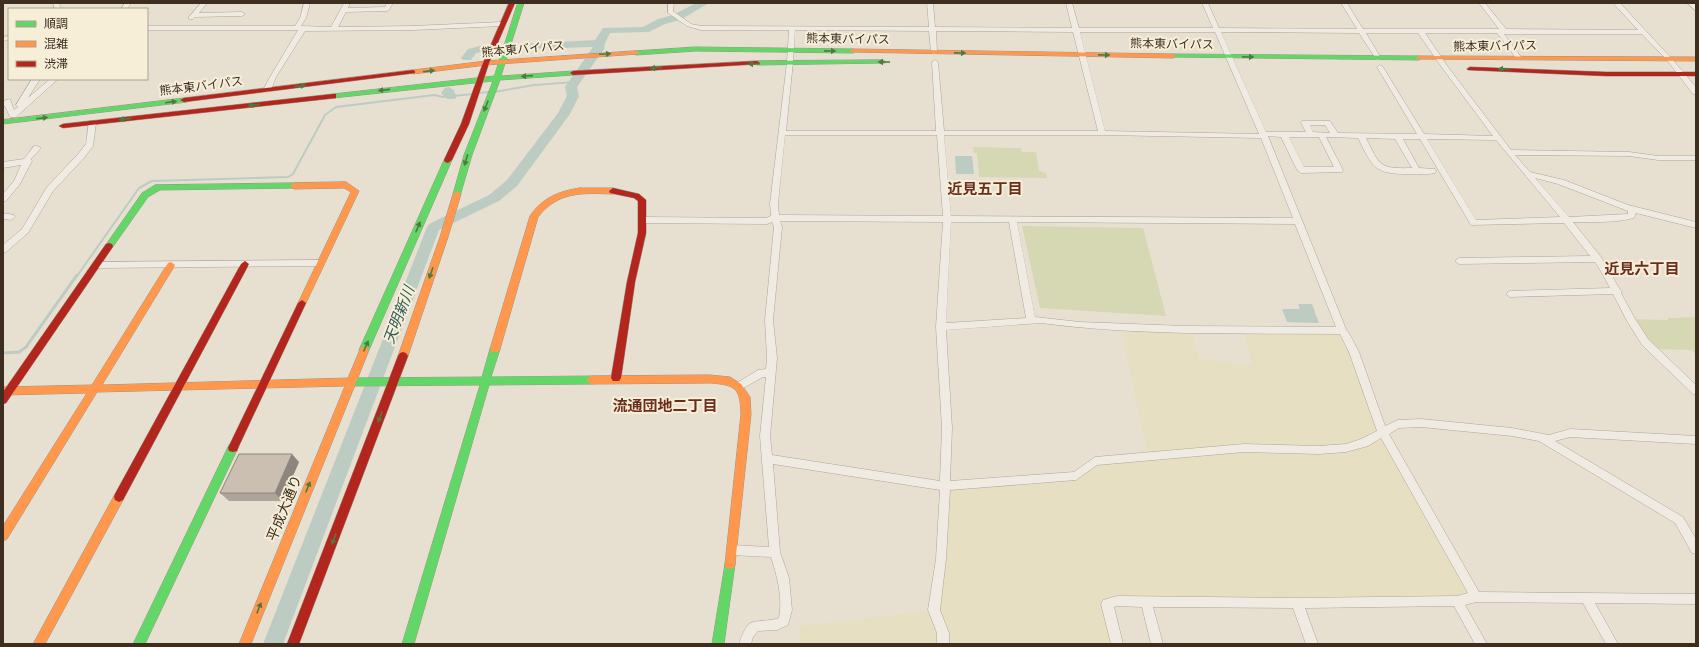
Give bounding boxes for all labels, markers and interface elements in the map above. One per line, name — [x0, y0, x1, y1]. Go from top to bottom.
legend — [8, 8, 148, 80]
text: 順調 — [44, 16, 68, 31]
street label: 熊本東バイパス — [806, 30, 890, 47]
street label: 熊本東バイパス — [1130, 35, 1214, 52]
text: 混雑 — [44, 36, 68, 51]
street label: 熊本東バイパス — [481, 37, 565, 60]
street label: 熊本東バイパス — [1453, 37, 1537, 54]
one-way arrow — [824, 48, 837, 54]
one-way arrow — [954, 49, 966, 56]
one-way arrow — [599, 51, 611, 58]
one-way arrow — [1098, 51, 1110, 58]
one-way arrow — [1242, 54, 1255, 60]
text: 渋滞 — [44, 56, 68, 71]
one-way arrow — [877, 59, 890, 65]
one-way arrow — [748, 60, 760, 67]
one-way arrow — [650, 64, 662, 71]
one-way arrow — [1498, 66, 1510, 73]
one-way arrow — [423, 68, 435, 74]
one-way arrow — [521, 72, 533, 79]
street label: 熊本東バイパス — [158, 73, 243, 98]
one-way arrow — [294, 83, 306, 89]
one-way arrow — [378, 87, 390, 93]
one-way arrow — [165, 98, 177, 105]
one-way arrow — [483, 100, 489, 112]
one-way arrow — [248, 101, 260, 108]
one-way arrow — [36, 115, 48, 121]
one-way arrow — [119, 116, 131, 122]
one-way arrow — [463, 155, 469, 167]
district label: 近見五丁目 — [947, 179, 1023, 198]
one-way arrow — [415, 222, 421, 233]
district label: 近見六丁目 — [1604, 259, 1680, 278]
one-way arrow — [428, 268, 434, 280]
water label: 天明新川 — [379, 282, 419, 346]
one-way arrow — [363, 341, 369, 352]
district label: 流通団地二丁目 — [612, 396, 718, 415]
one-way arrow — [377, 412, 383, 424]
street label: 平成大通り — [263, 472, 305, 544]
one-way arrow — [305, 481, 311, 493]
one-way arrow — [330, 533, 336, 545]
one-way arrow — [257, 601, 263, 613]

